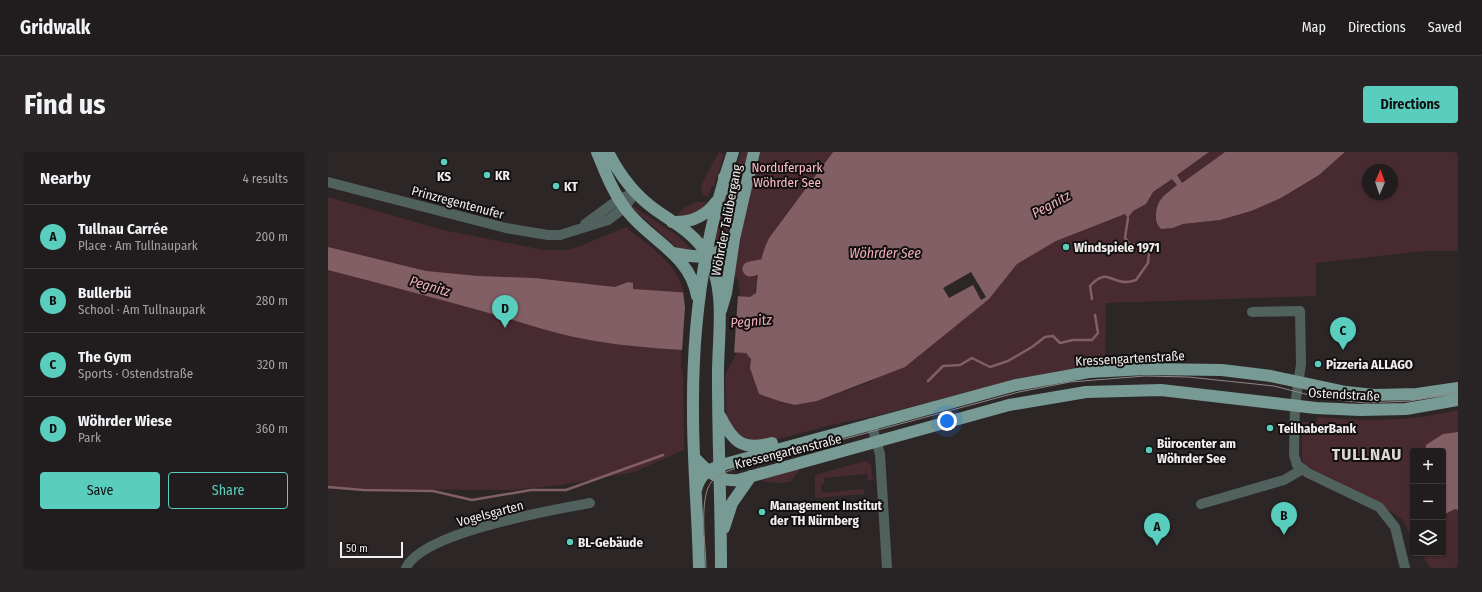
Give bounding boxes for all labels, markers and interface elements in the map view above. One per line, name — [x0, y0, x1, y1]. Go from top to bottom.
text: Gridwalk — [20, 16, 90, 39]
text: Map — [1302, 19, 1326, 36]
text: Directions — [1348, 19, 1406, 36]
text: Saved — [1428, 19, 1462, 36]
button: Directions — [1363, 86, 1458, 123]
text: Find us — [24, 88, 106, 121]
marker: KS — [439, 157, 449, 167]
park label: Norduferpark Wöhrder See — [751, 160, 824, 190]
street label: Wöhrder Talübergang — [708, 162, 745, 277]
north arrow — [1362, 164, 1398, 200]
text: Nearby — [40, 168, 91, 189]
place label: KR — [495, 168, 511, 183]
place label: KS — [437, 169, 451, 184]
marker: KR — [482, 170, 492, 180]
text: 4 results — [242, 171, 288, 186]
place label: KT — [564, 179, 579, 194]
marker: KT — [551, 181, 561, 191]
street label: Prinzregentenufer — [410, 183, 506, 222]
water label: Pegnitz — [1029, 187, 1074, 222]
text: Tullnau Carrée — [78, 220, 168, 238]
text: A — [49, 229, 57, 244]
text: 200 m — [256, 229, 288, 244]
text: Place · Am Tullnaupark — [78, 238, 198, 253]
place label: Windspiele 1971 — [1074, 240, 1160, 255]
marker: Windspiele 1971 — [1061, 242, 1071, 252]
water label: Wöhrder See — [849, 245, 921, 262]
water label: Pegnitz — [408, 273, 453, 301]
text: Bullerbü — [78, 284, 131, 302]
text: B — [49, 293, 57, 308]
text: 280 m — [256, 293, 288, 308]
pin: D — [492, 295, 518, 328]
text: School · Am Tullnaupark — [78, 302, 206, 317]
water label: Pegnitz — [730, 311, 773, 332]
pin: C — [1330, 317, 1356, 350]
text: The Gym — [78, 348, 131, 366]
street label: Kressengartenstraße — [1075, 348, 1185, 369]
text: C — [50, 357, 56, 372]
text: 320 m — [257, 357, 288, 372]
place label: Pizzeria ALLAGO — [1326, 357, 1413, 372]
marker: Pizzeria ALLAGO — [1313, 359, 1323, 369]
text: Sports · Ostendstraße — [78, 366, 193, 381]
street label: Ostendstraße — [1308, 385, 1380, 404]
your location — [937, 411, 957, 431]
text: Wöhrder Wiese — [78, 412, 172, 430]
text: D — [49, 421, 57, 436]
text: 360 m — [256, 421, 288, 436]
place label: TeilhaberBank — [1278, 421, 1356, 436]
marker: TeilhaberBank — [1265, 423, 1275, 433]
text: Park — [78, 430, 101, 445]
street label: Kressengartenstraße — [733, 431, 843, 472]
place label: Bürocenter am Wöhrder See — [1157, 436, 1236, 466]
district label: TULLNAU — [1332, 444, 1402, 465]
marker: Bürocenter am Wöhrder See — [1144, 445, 1154, 455]
map controls — [1410, 448, 1446, 556]
button: + — [1410, 448, 1446, 484]
button: Save — [40, 472, 160, 509]
button: Share — [168, 472, 288, 509]
button: − — [1410, 484, 1446, 520]
street label: Vogelsgarten — [455, 497, 525, 530]
place label: Management Institut der TH Nürnberg — [770, 498, 883, 528]
pin: B — [1271, 502, 1297, 535]
marker: Management Institut der TH Nürnberg — [757, 507, 767, 517]
pin: A — [1144, 513, 1170, 546]
button: layers — [1410, 520, 1446, 556]
place label: BL-Gebäude — [578, 535, 643, 550]
marker: BL-Gebäude — [565, 537, 575, 547]
scale bar — [340, 540, 403, 559]
text: 50 m — [346, 542, 368, 555]

